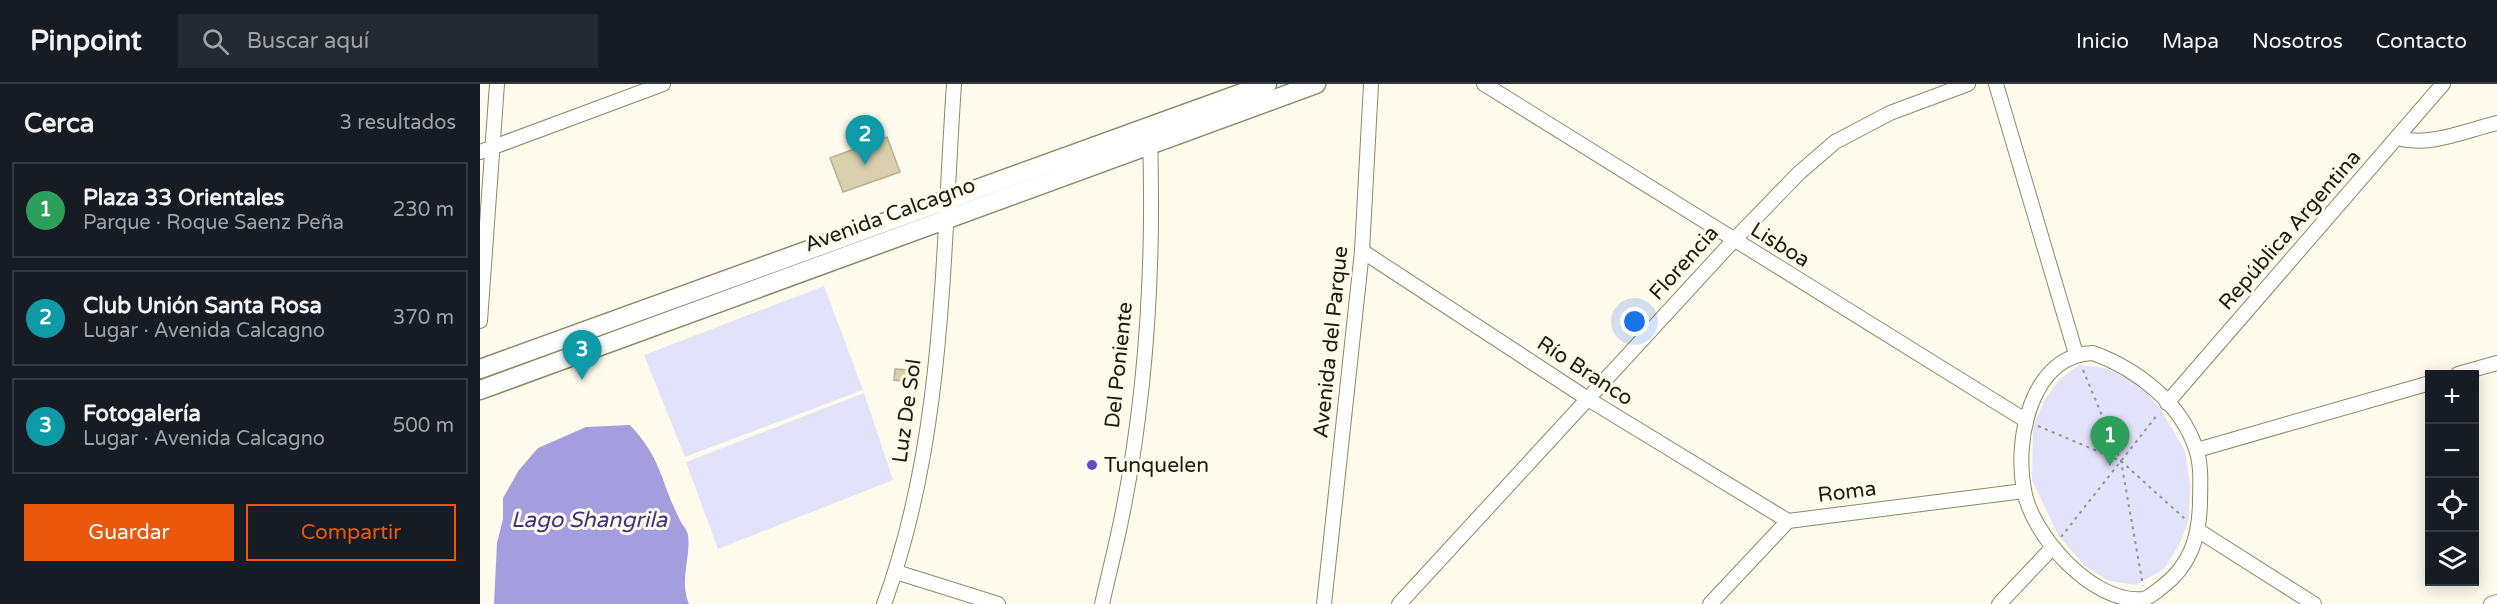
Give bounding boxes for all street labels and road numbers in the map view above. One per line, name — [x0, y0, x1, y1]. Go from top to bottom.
street label: República Argentina — [2214, 145, 2366, 315]
street label: Avenida Calcagno — [801, 173, 979, 257]
street label: Lisboa — [1746, 217, 1814, 273]
street label: Florencia — [1644, 221, 1724, 305]
street label: Avenida del Parque — [1308, 245, 1354, 439]
street label: Del Poniente — [1100, 301, 1138, 429]
street label: Río Branco — [1532, 331, 1638, 411]
street label: Luz De Sol — [887, 358, 927, 464]
street label: Roma — [1816, 476, 1878, 508]

